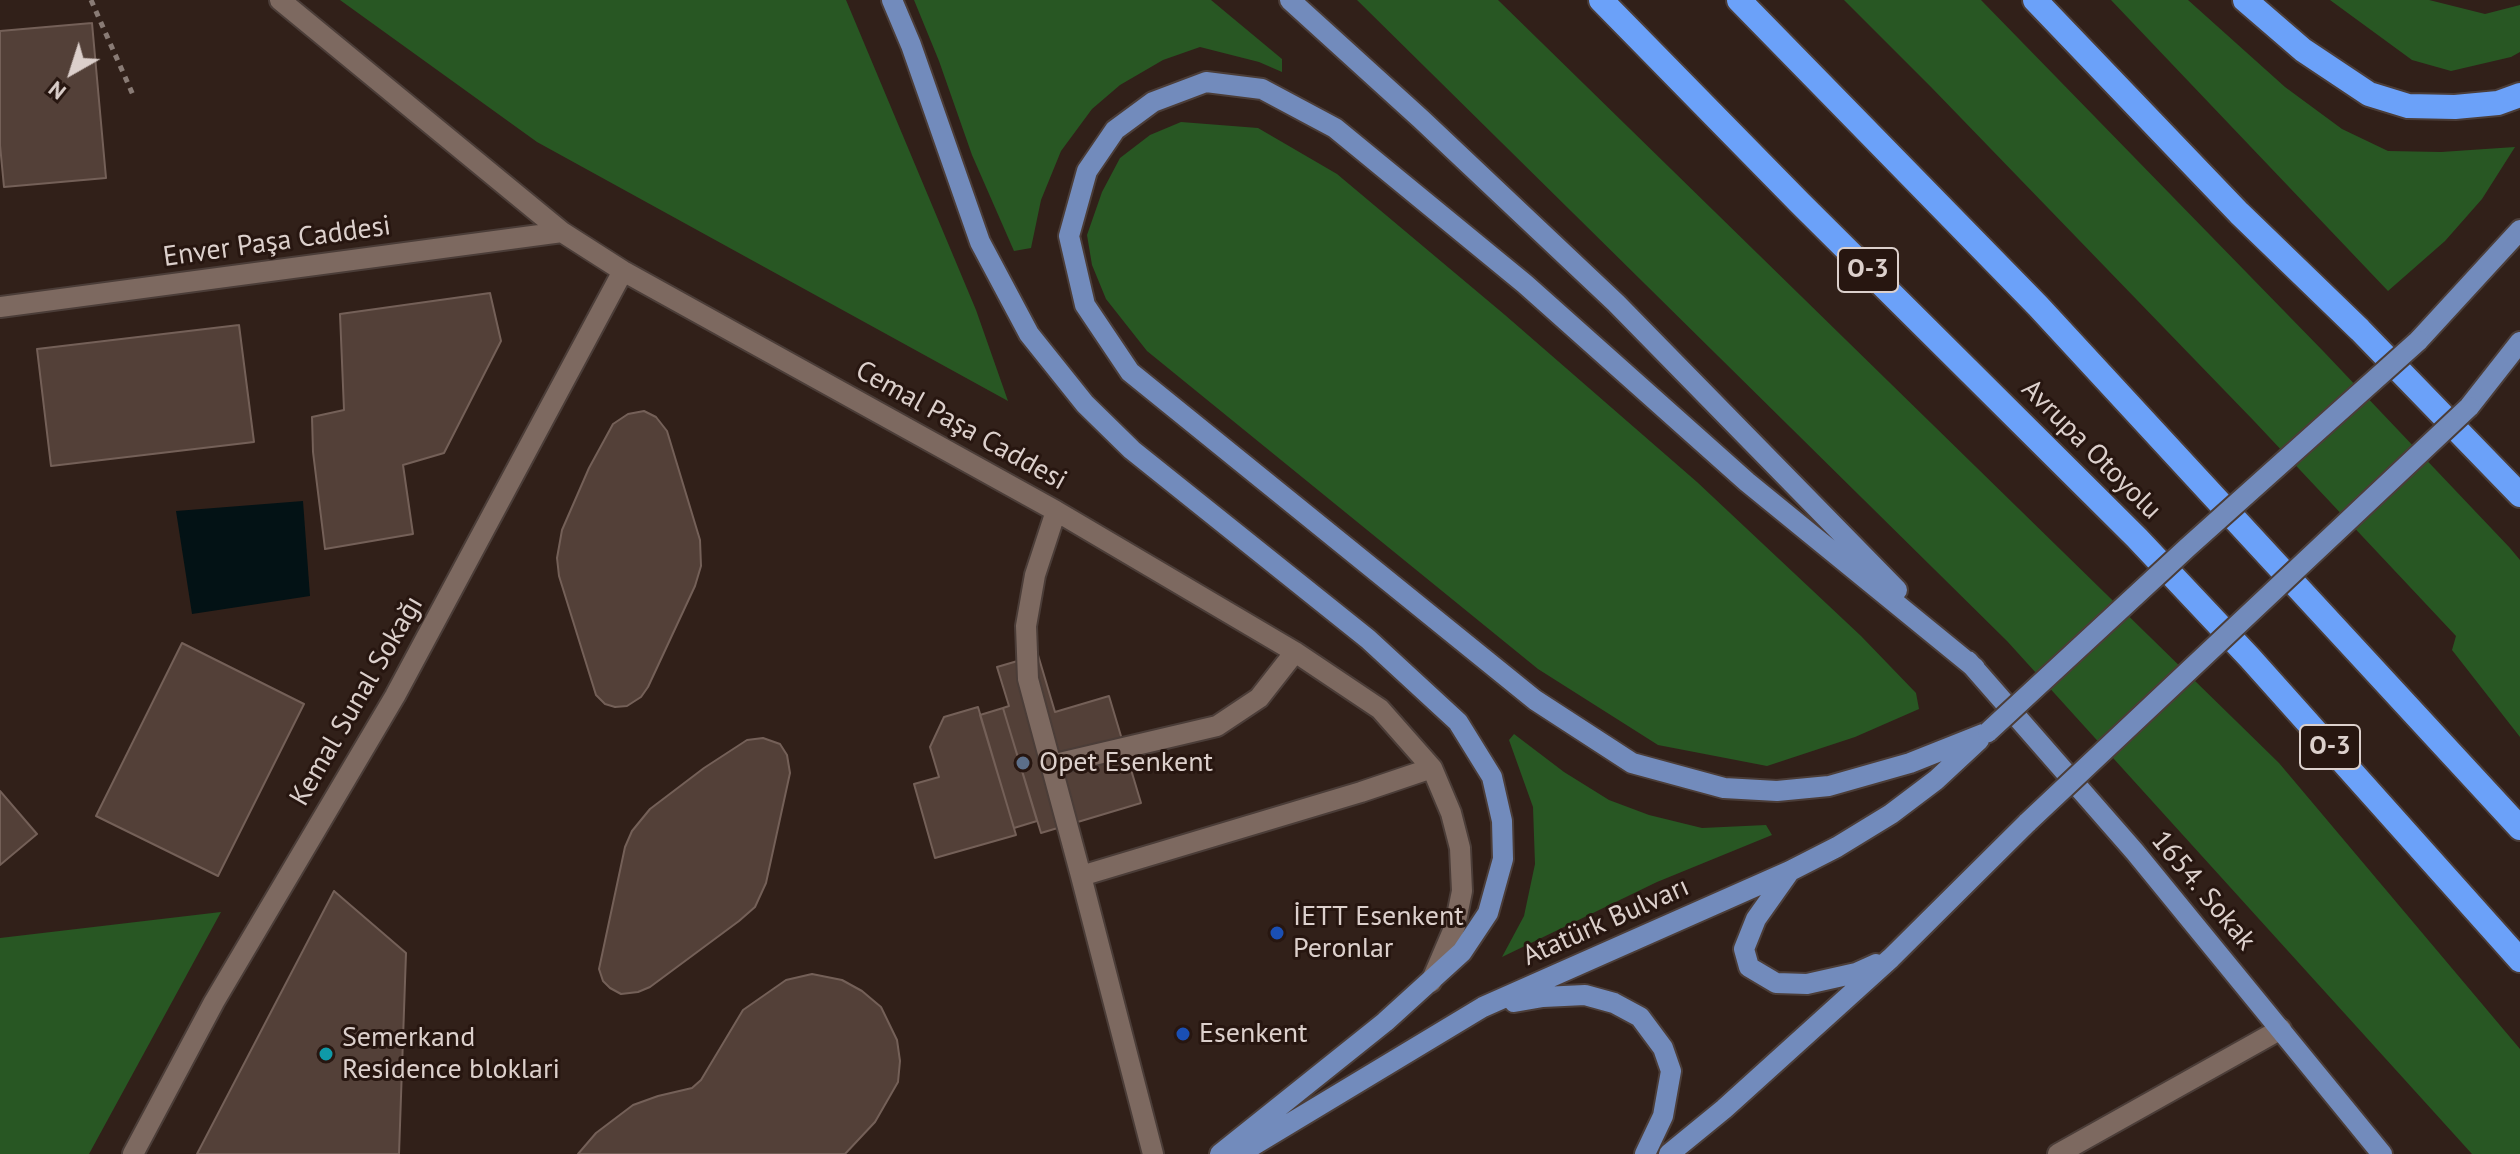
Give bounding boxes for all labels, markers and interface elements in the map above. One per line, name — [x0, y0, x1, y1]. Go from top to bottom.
north arrow — [32, 32, 112, 112]
text: N — [42, 75, 71, 106]
street label: Enver Paşa Caddesi — [161, 209, 393, 275]
road number: O-3 — [1838, 248, 1898, 292]
street label: Cemal Paşa Caddesi — [850, 354, 1072, 498]
street label: Avrupa Otoyolu — [2014, 373, 2168, 527]
street label: Kemal Sunal Sokağı — [283, 590, 431, 812]
road number: O-3 — [2300, 725, 2360, 769]
place label: Opet Esenkent — [1039, 746, 1213, 780]
marker: Opet Esenkent — [1014, 754, 1032, 772]
street label: 1654. Sokak — [2143, 825, 2263, 957]
street label: Atatürk Bulvarı — [1518, 870, 1694, 974]
place label: İETT Esenkent Peronlar — [1293, 900, 1464, 966]
marker: İETT Esenkent Peronlar — [1268, 924, 1286, 942]
place label: Esenkent — [1199, 1017, 1307, 1051]
place label: Semerkand Residence bloklari — [342, 1021, 560, 1087]
marker: Esenkent — [1174, 1025, 1192, 1043]
marker: Semerkand Residence bloklari — [317, 1045, 335, 1063]

